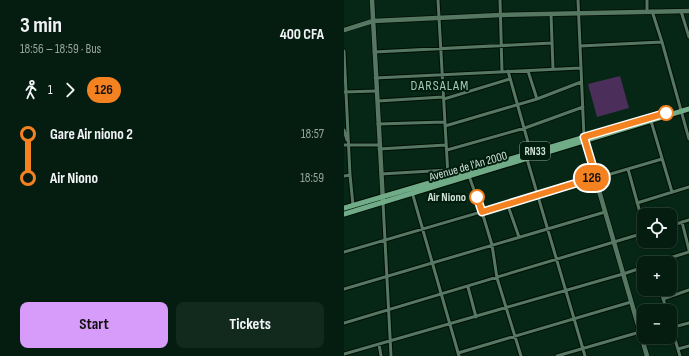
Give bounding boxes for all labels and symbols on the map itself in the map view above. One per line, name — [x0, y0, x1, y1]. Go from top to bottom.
district label: DARSALAM — [411, 77, 469, 94]
unlabelled marker — [658, 105, 674, 121]
road number: RN33 — [520, 142, 550, 160]
street label: Avenue de l'An 2000 — [426, 148, 509, 185]
line badge: 126 — [569, 165, 615, 191]
marker: Air Niono — [469, 189, 485, 205]
place label: Air Niono — [427, 190, 466, 205]

